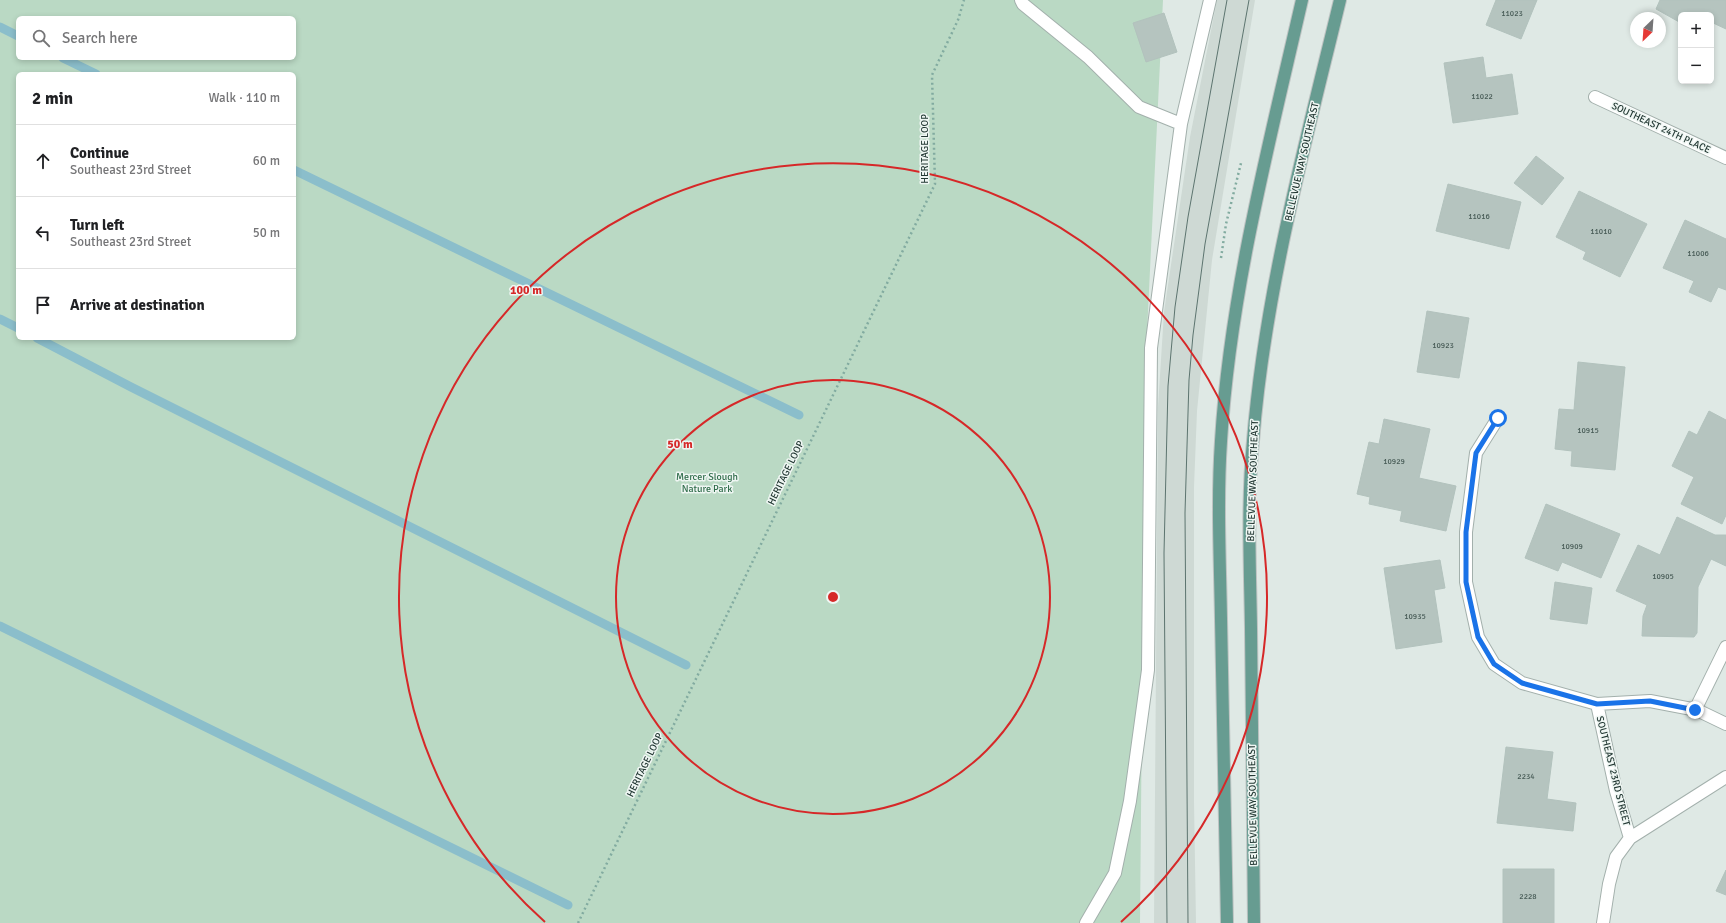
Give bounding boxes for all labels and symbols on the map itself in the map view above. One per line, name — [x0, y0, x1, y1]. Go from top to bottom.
house number: 11023 — [1501, 8, 1523, 18]
north arrow — [1630, 12, 1666, 48]
house number: 11022 — [1471, 91, 1493, 101]
street label: SOUTHEAST 24TH PLACE — [1610, 100, 1713, 156]
street label: BELLEVUE WAY SOUTHEAST — [1282, 101, 1322, 222]
street label: HERITAGE LOOP — [919, 114, 931, 184]
house number: 11016 — [1468, 211, 1490, 221]
house number: 11010 — [1590, 226, 1612, 236]
house number: 11006 — [1687, 248, 1709, 258]
text: 100 m — [510, 283, 542, 298]
house number: 10923 — [1432, 340, 1454, 350]
route start — [1489, 409, 1507, 427]
street label: BELLEVUE WAY SOUTHEAST — [1245, 420, 1261, 542]
house number: 10915 — [1577, 425, 1599, 435]
text: 50 m — [667, 437, 693, 452]
street label: HERITAGE LOOP — [765, 439, 807, 507]
house number: 10929 — [1383, 456, 1405, 466]
park label: Mercer Slough Nature Park — [676, 471, 738, 495]
house number: 10909 — [1561, 541, 1583, 551]
house number: 10905 — [1652, 571, 1674, 581]
centre of rings — [826, 590, 840, 604]
house number: 10935 — [1404, 611, 1426, 621]
route end — [1686, 701, 1704, 719]
street label: SOUTHEAST 23RD STREET — [1594, 715, 1632, 827]
street label: HERITAGE LOOP — [624, 731, 666, 799]
street label: BELLEVUE WAY SOUTHEAST — [1246, 744, 1260, 866]
house number: 2234 — [1517, 771, 1535, 781]
house number: 2228 — [1519, 891, 1537, 901]

